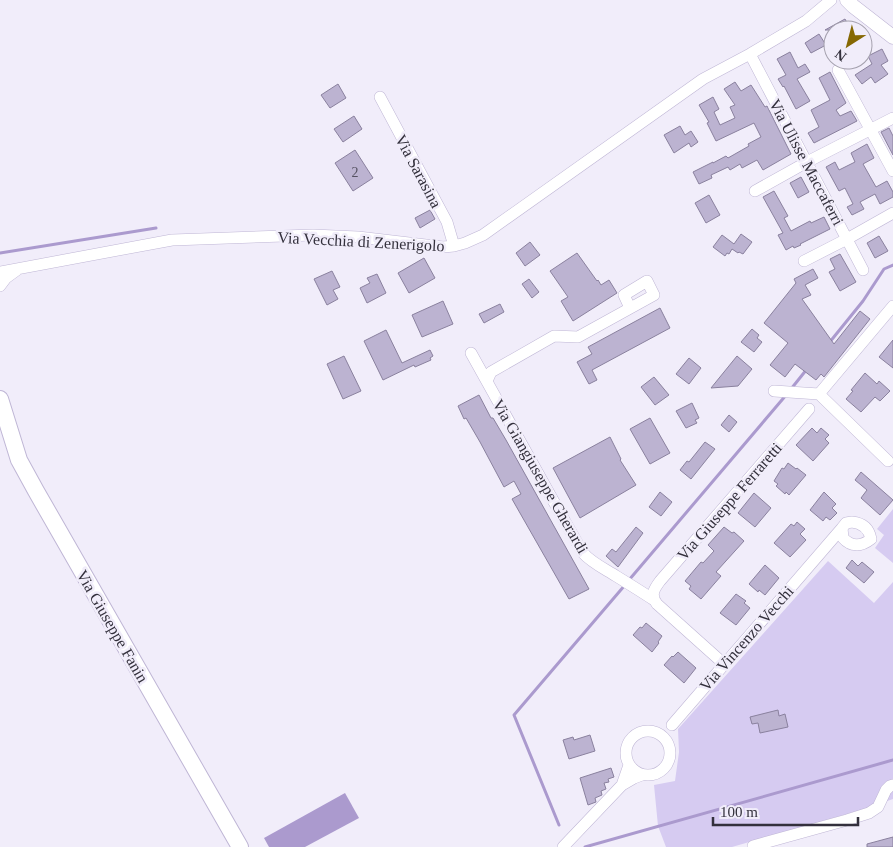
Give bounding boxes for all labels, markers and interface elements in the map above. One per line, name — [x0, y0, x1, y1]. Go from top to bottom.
north arrow — [823, 20, 873, 70]
text: N — [832, 46, 849, 64]
street label: Via Ulisse Maccaferri — [766, 96, 847, 229]
street label: Via Sarasina — [392, 132, 445, 211]
house number: 2 — [352, 165, 359, 180]
street label: Via Vecchia di Zenerigolo — [277, 229, 445, 255]
street label: Via Giangiuseppe Gherardi — [489, 396, 592, 557]
street label: Via Giuseppe Ferraretti — [674, 439, 786, 564]
street label: Via Giuseppe Fanin — [73, 567, 152, 686]
street label: Via Vincenzo Vecchi — [696, 582, 797, 694]
scale bar — [713, 794, 858, 826]
text: 100 m — [720, 804, 758, 820]

